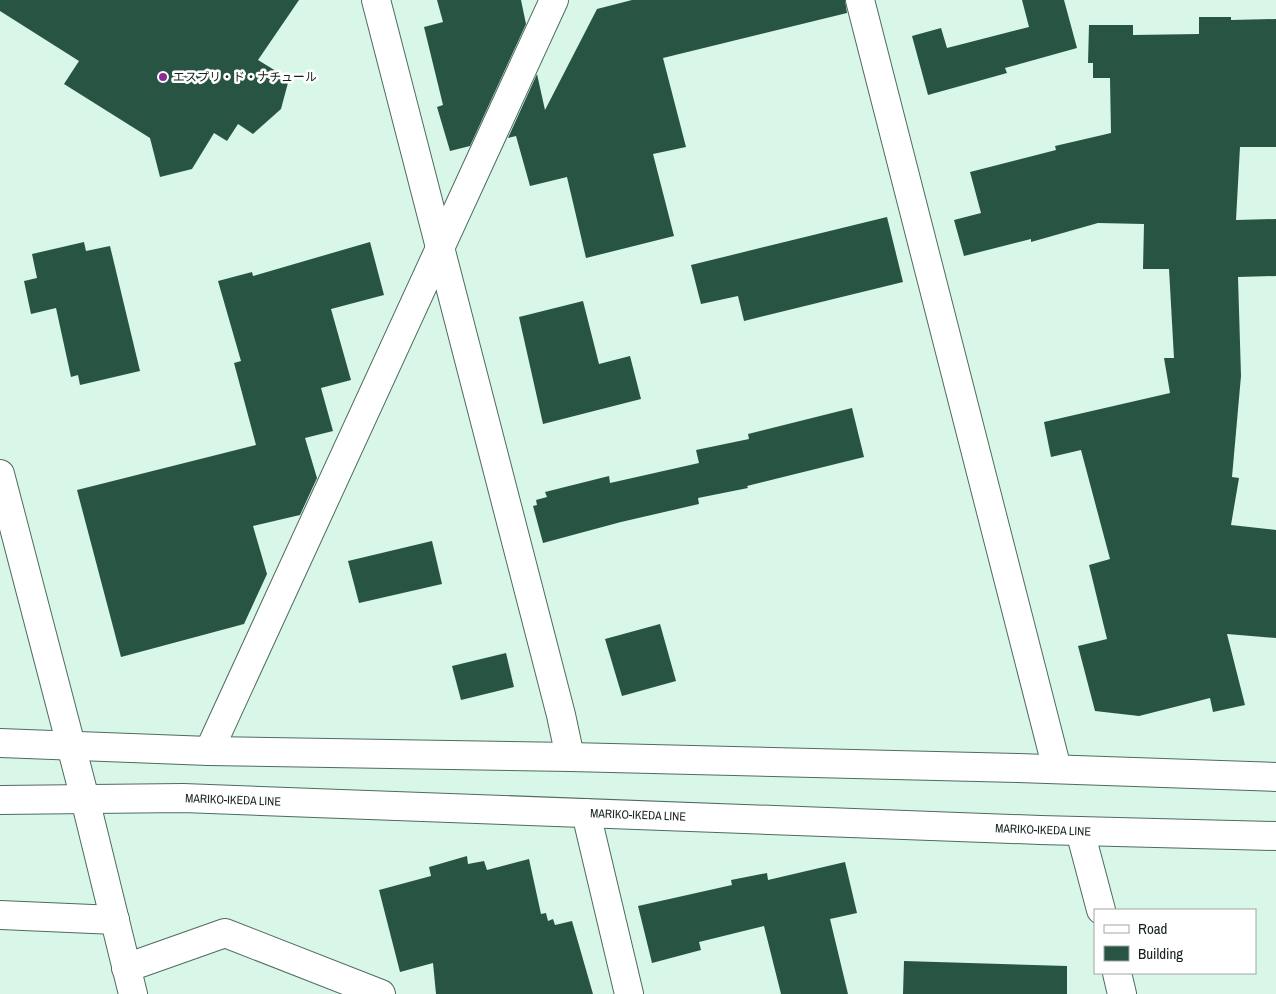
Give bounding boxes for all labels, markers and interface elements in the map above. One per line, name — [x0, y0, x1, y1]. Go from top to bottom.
place label: エスプリ・ド・ナチュール — [173, 69, 317, 85]
marker: エスプリ・ド・ナチュール — [157, 71, 169, 83]
street label: MARIKO-IKEDA LINE — [185, 790, 281, 810]
street label: MARIKO-IKEDA LINE — [590, 805, 686, 825]
street label: MARIKO-IKEDA LINE — [995, 820, 1091, 840]
legend — [1094, 909, 1256, 974]
text: Road — [1138, 918, 1167, 939]
text: Building — [1138, 943, 1183, 964]

